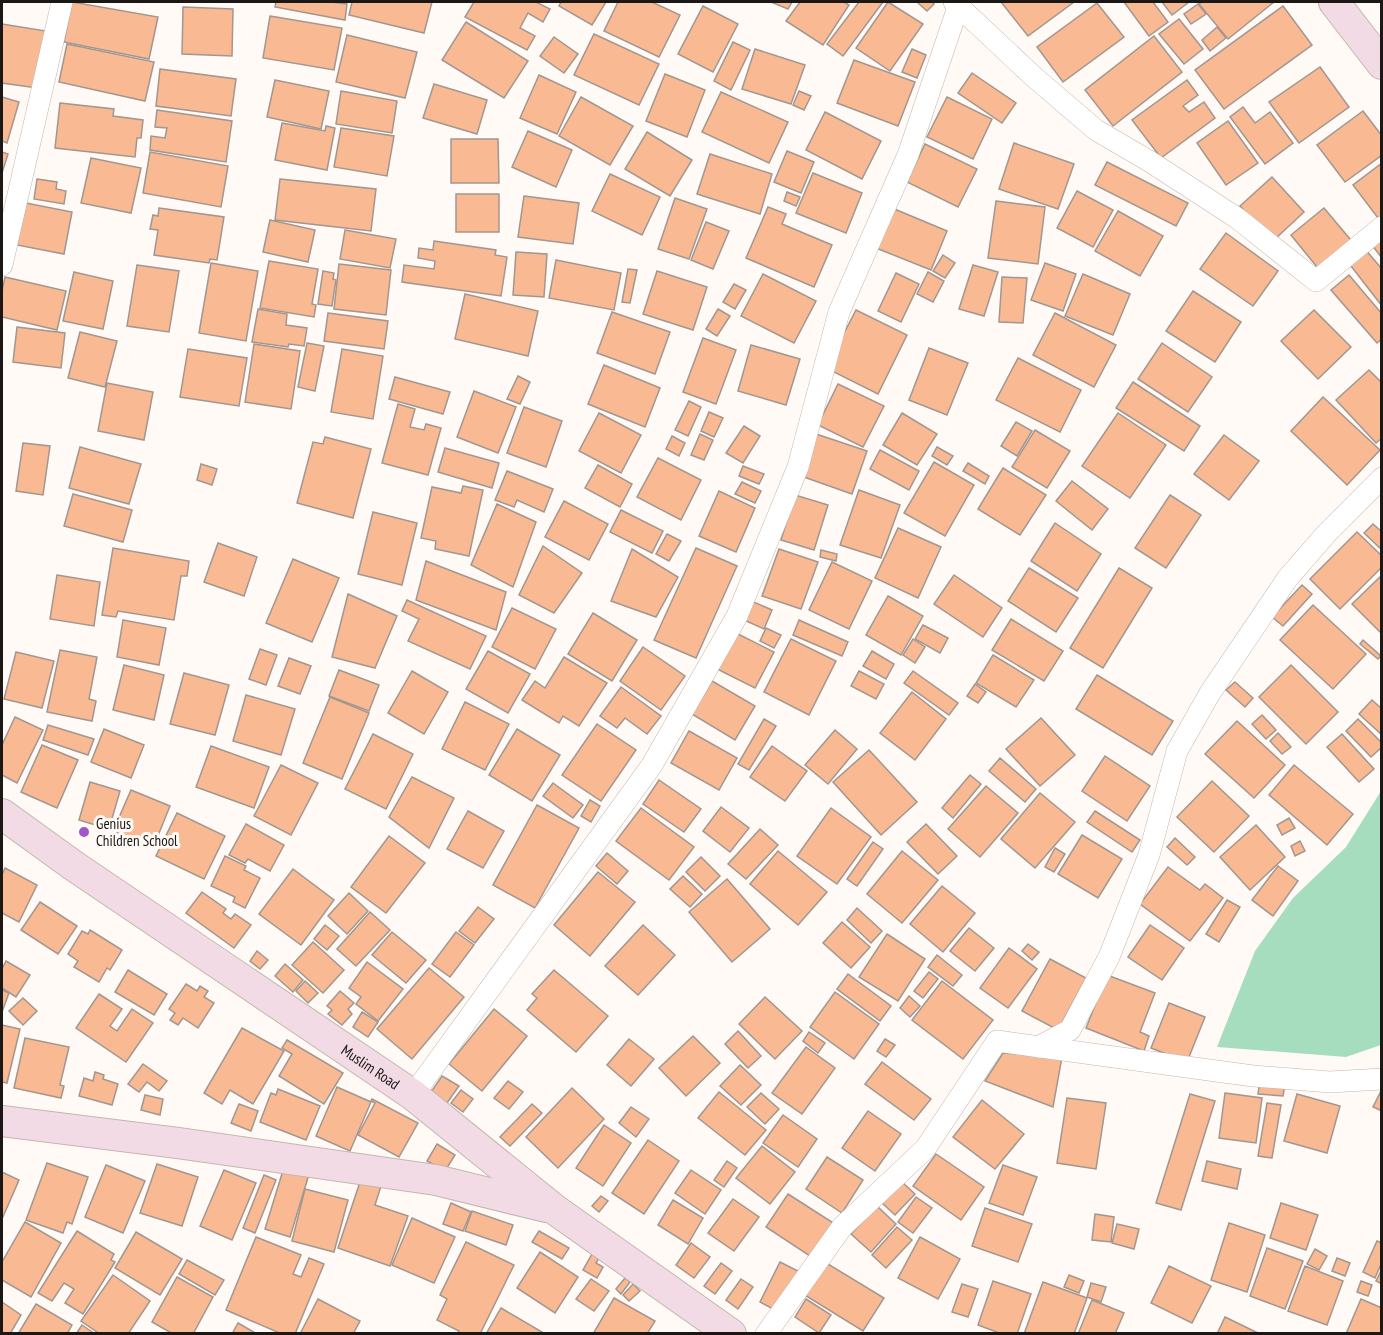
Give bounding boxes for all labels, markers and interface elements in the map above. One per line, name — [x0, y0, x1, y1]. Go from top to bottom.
place label: Genius Children School — [96, 814, 178, 850]
marker: Genius Children School — [77, 825, 91, 839]
street label: Muslim Road — [338, 1040, 404, 1093]

